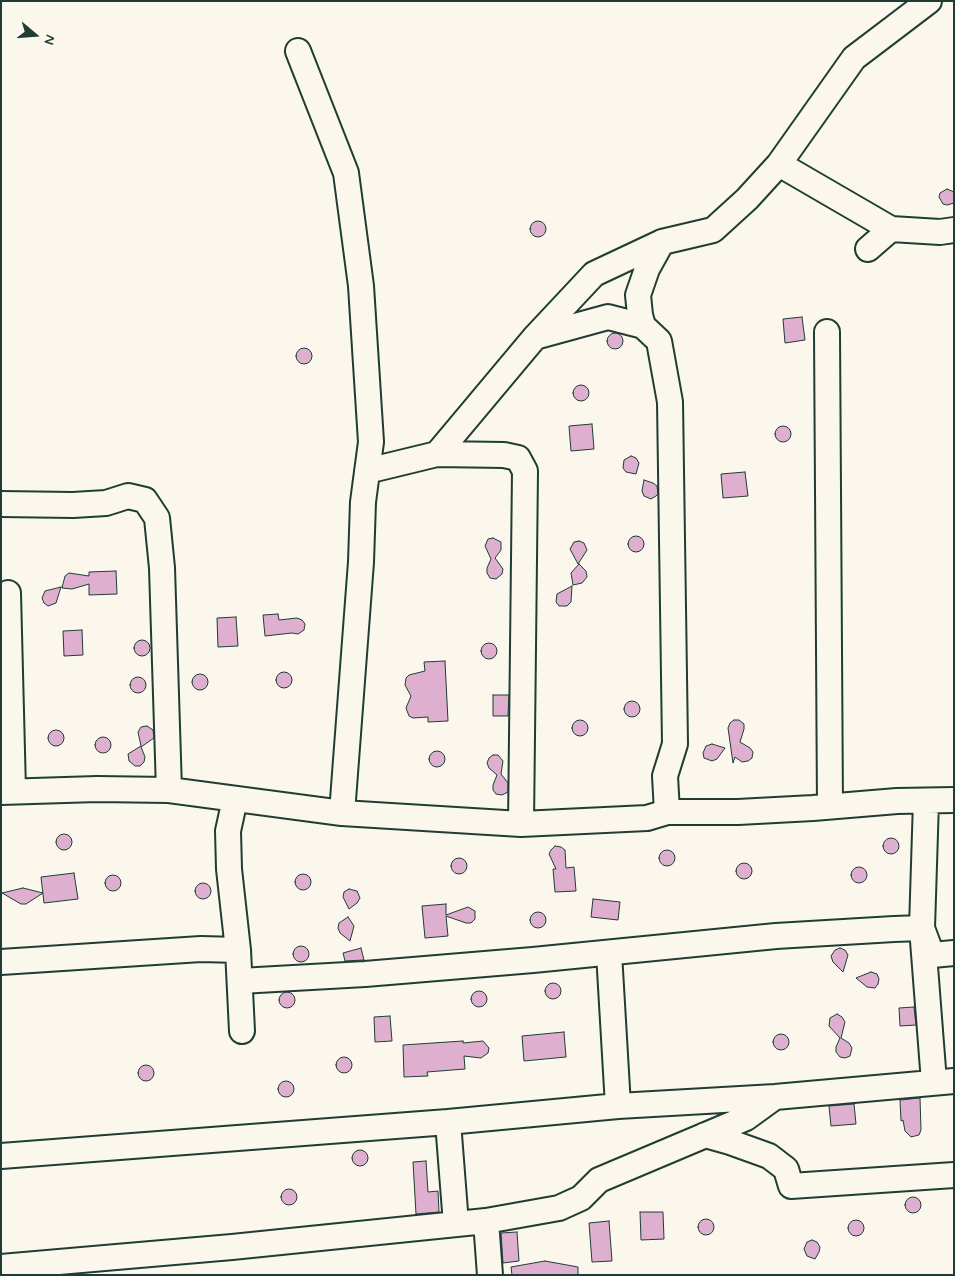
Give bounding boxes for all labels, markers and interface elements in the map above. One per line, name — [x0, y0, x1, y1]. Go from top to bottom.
north arrow — [10, 10, 60, 60]
text: N — [39, 32, 59, 47]

